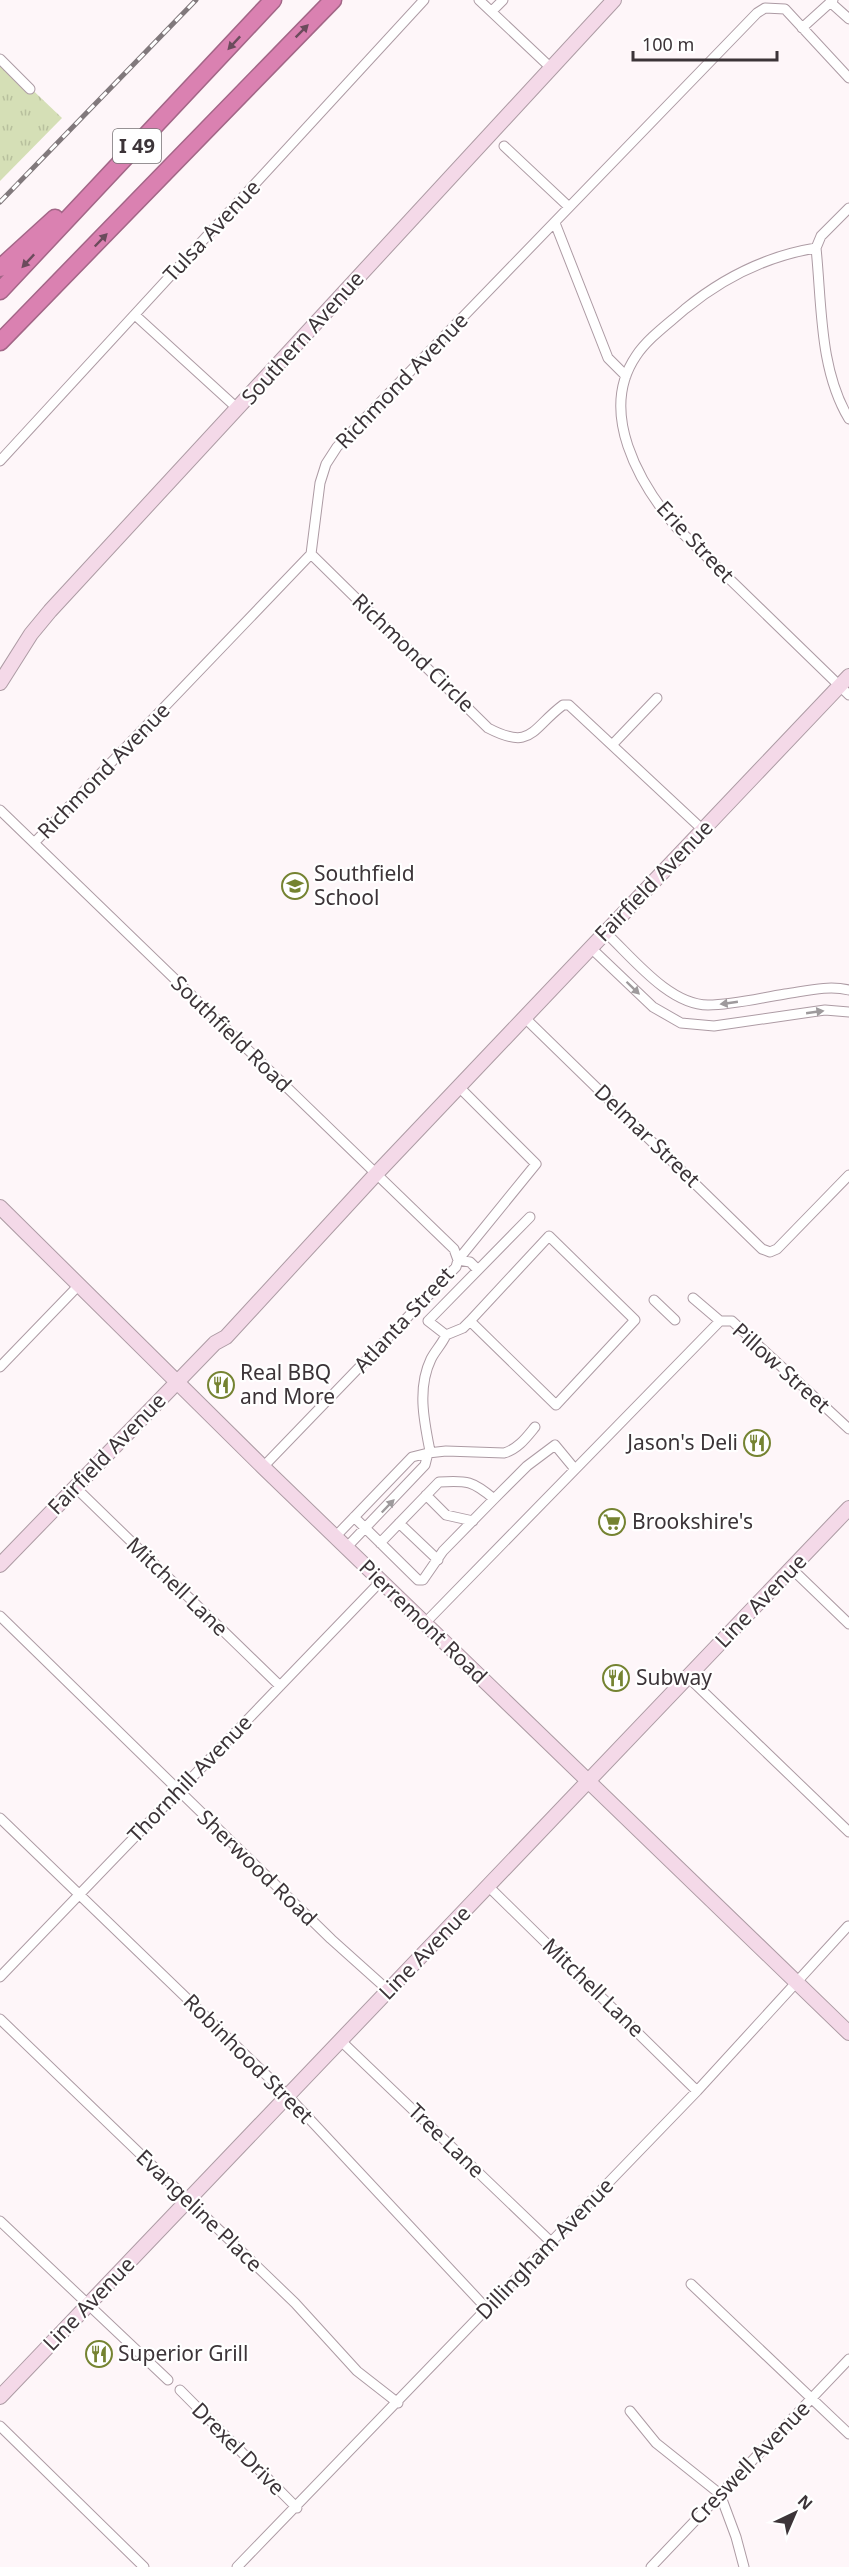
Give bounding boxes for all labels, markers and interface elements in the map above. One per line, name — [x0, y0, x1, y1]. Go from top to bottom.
one-way arrow — [294, 24, 308, 38]
scale bar — [633, 24, 777, 62]
text: 100 m — [642, 32, 694, 56]
one-way arrow — [227, 36, 241, 50]
road number: I 49 — [113, 129, 161, 163]
street label: Tulsa Avenue — [157, 173, 266, 287]
one-way arrow — [94, 233, 108, 247]
one-way arrow — [22, 253, 35, 268]
street label: Southern Avenue — [235, 265, 370, 410]
street label: Richmond Avenue — [329, 306, 474, 454]
street label: Erie Street — [651, 495, 741, 588]
street label: Richmond Circle — [347, 587, 481, 718]
street label: Richmond Avenue — [31, 696, 176, 844]
street label: Fairfield Avenue — [588, 813, 719, 947]
place label: Southfield School — [314, 859, 415, 911]
school or university icon: Southfield School — [280, 871, 310, 901]
street label: Southfield Road — [166, 969, 298, 1098]
one-way arrow — [625, 981, 639, 995]
one-way arrow — [719, 998, 738, 1007]
one-way arrow — [805, 1007, 824, 1016]
street label: Delmar Street — [589, 1078, 707, 1193]
street label: Atlanta Street — [347, 1260, 460, 1378]
street label: Pillow Street — [727, 1316, 837, 1419]
place label: Real BBQ and More — [240, 1358, 335, 1410]
restaurant icon: Real BBQ and More — [206, 1370, 236, 1400]
street label: Fairfield Avenue — [41, 1386, 172, 1520]
place label: Jason's Deli — [625, 1428, 738, 1456]
restaurant icon: Jason's Deli — [742, 1428, 772, 1458]
one-way arrow — [380, 1500, 394, 1514]
supermarket icon: Brookshire's — [597, 1507, 627, 1537]
place label: Brookshire's — [632, 1507, 753, 1535]
street label: Mitchell Lane — [121, 1531, 234, 1642]
street label: Line Avenue — [708, 1547, 812, 1653]
street label: Pierremont Road — [354, 1553, 494, 1690]
restaurant icon: Subway — [601, 1663, 631, 1693]
place label: Subway — [636, 1663, 712, 1691]
street label: Thornhill Avenue — [121, 1708, 258, 1848]
street label: Sherwood Road — [192, 1803, 323, 1931]
street label: Line Avenue — [372, 1899, 476, 2005]
street label: Mitchell Lane — [537, 1932, 650, 2043]
street label: Robinhood Street — [178, 1987, 320, 2129]
street label: Tree Lane — [403, 2097, 491, 2184]
street label: Evangeline Place — [131, 2143, 269, 2278]
street label: Dillingham Avenue — [469, 2172, 619, 2325]
street label: Line Avenue — [36, 2250, 140, 2356]
restaurant icon: Superior Grill — [84, 2339, 114, 2369]
place label: Superior Grill — [118, 2339, 248, 2367]
street label: Creswell Avenue — [683, 2394, 816, 2530]
street label: Drexel Drive — [186, 2396, 291, 2501]
north arrow — [765, 2483, 825, 2543]
text: N — [793, 2490, 818, 2515]

